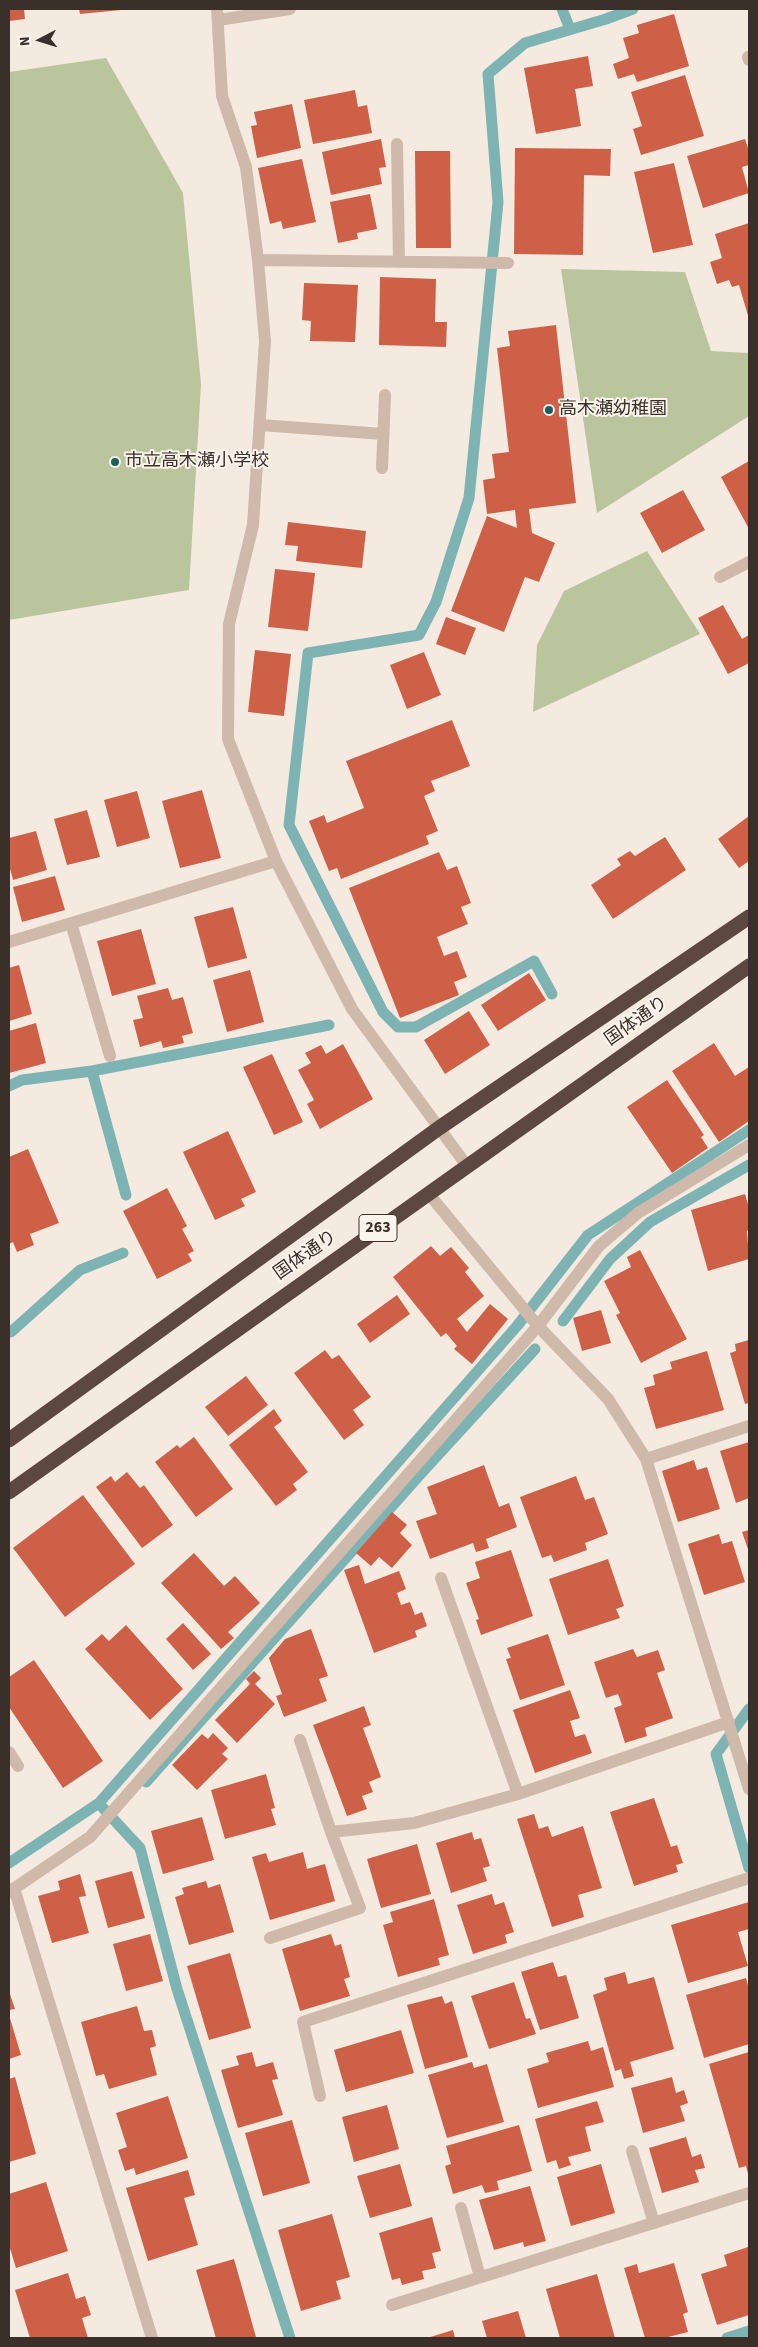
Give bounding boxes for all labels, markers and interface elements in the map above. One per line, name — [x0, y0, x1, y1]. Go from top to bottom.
north arrow — [15, 15, 65, 65]
text: N — [15, 36, 35, 47]
place label: 高木瀬幼稚園 — [559, 399, 667, 421]
marker: 高木瀬幼稚園 — [543, 404, 555, 416]
place label: 市立高木瀬小学校 — [125, 451, 269, 473]
marker: 市立高木瀬小学校 — [109, 456, 121, 468]
street label: 国体通り — [601, 993, 673, 1051]
road number: 263 — [359, 1214, 397, 1242]
street label: 国体通り — [270, 1227, 342, 1285]

